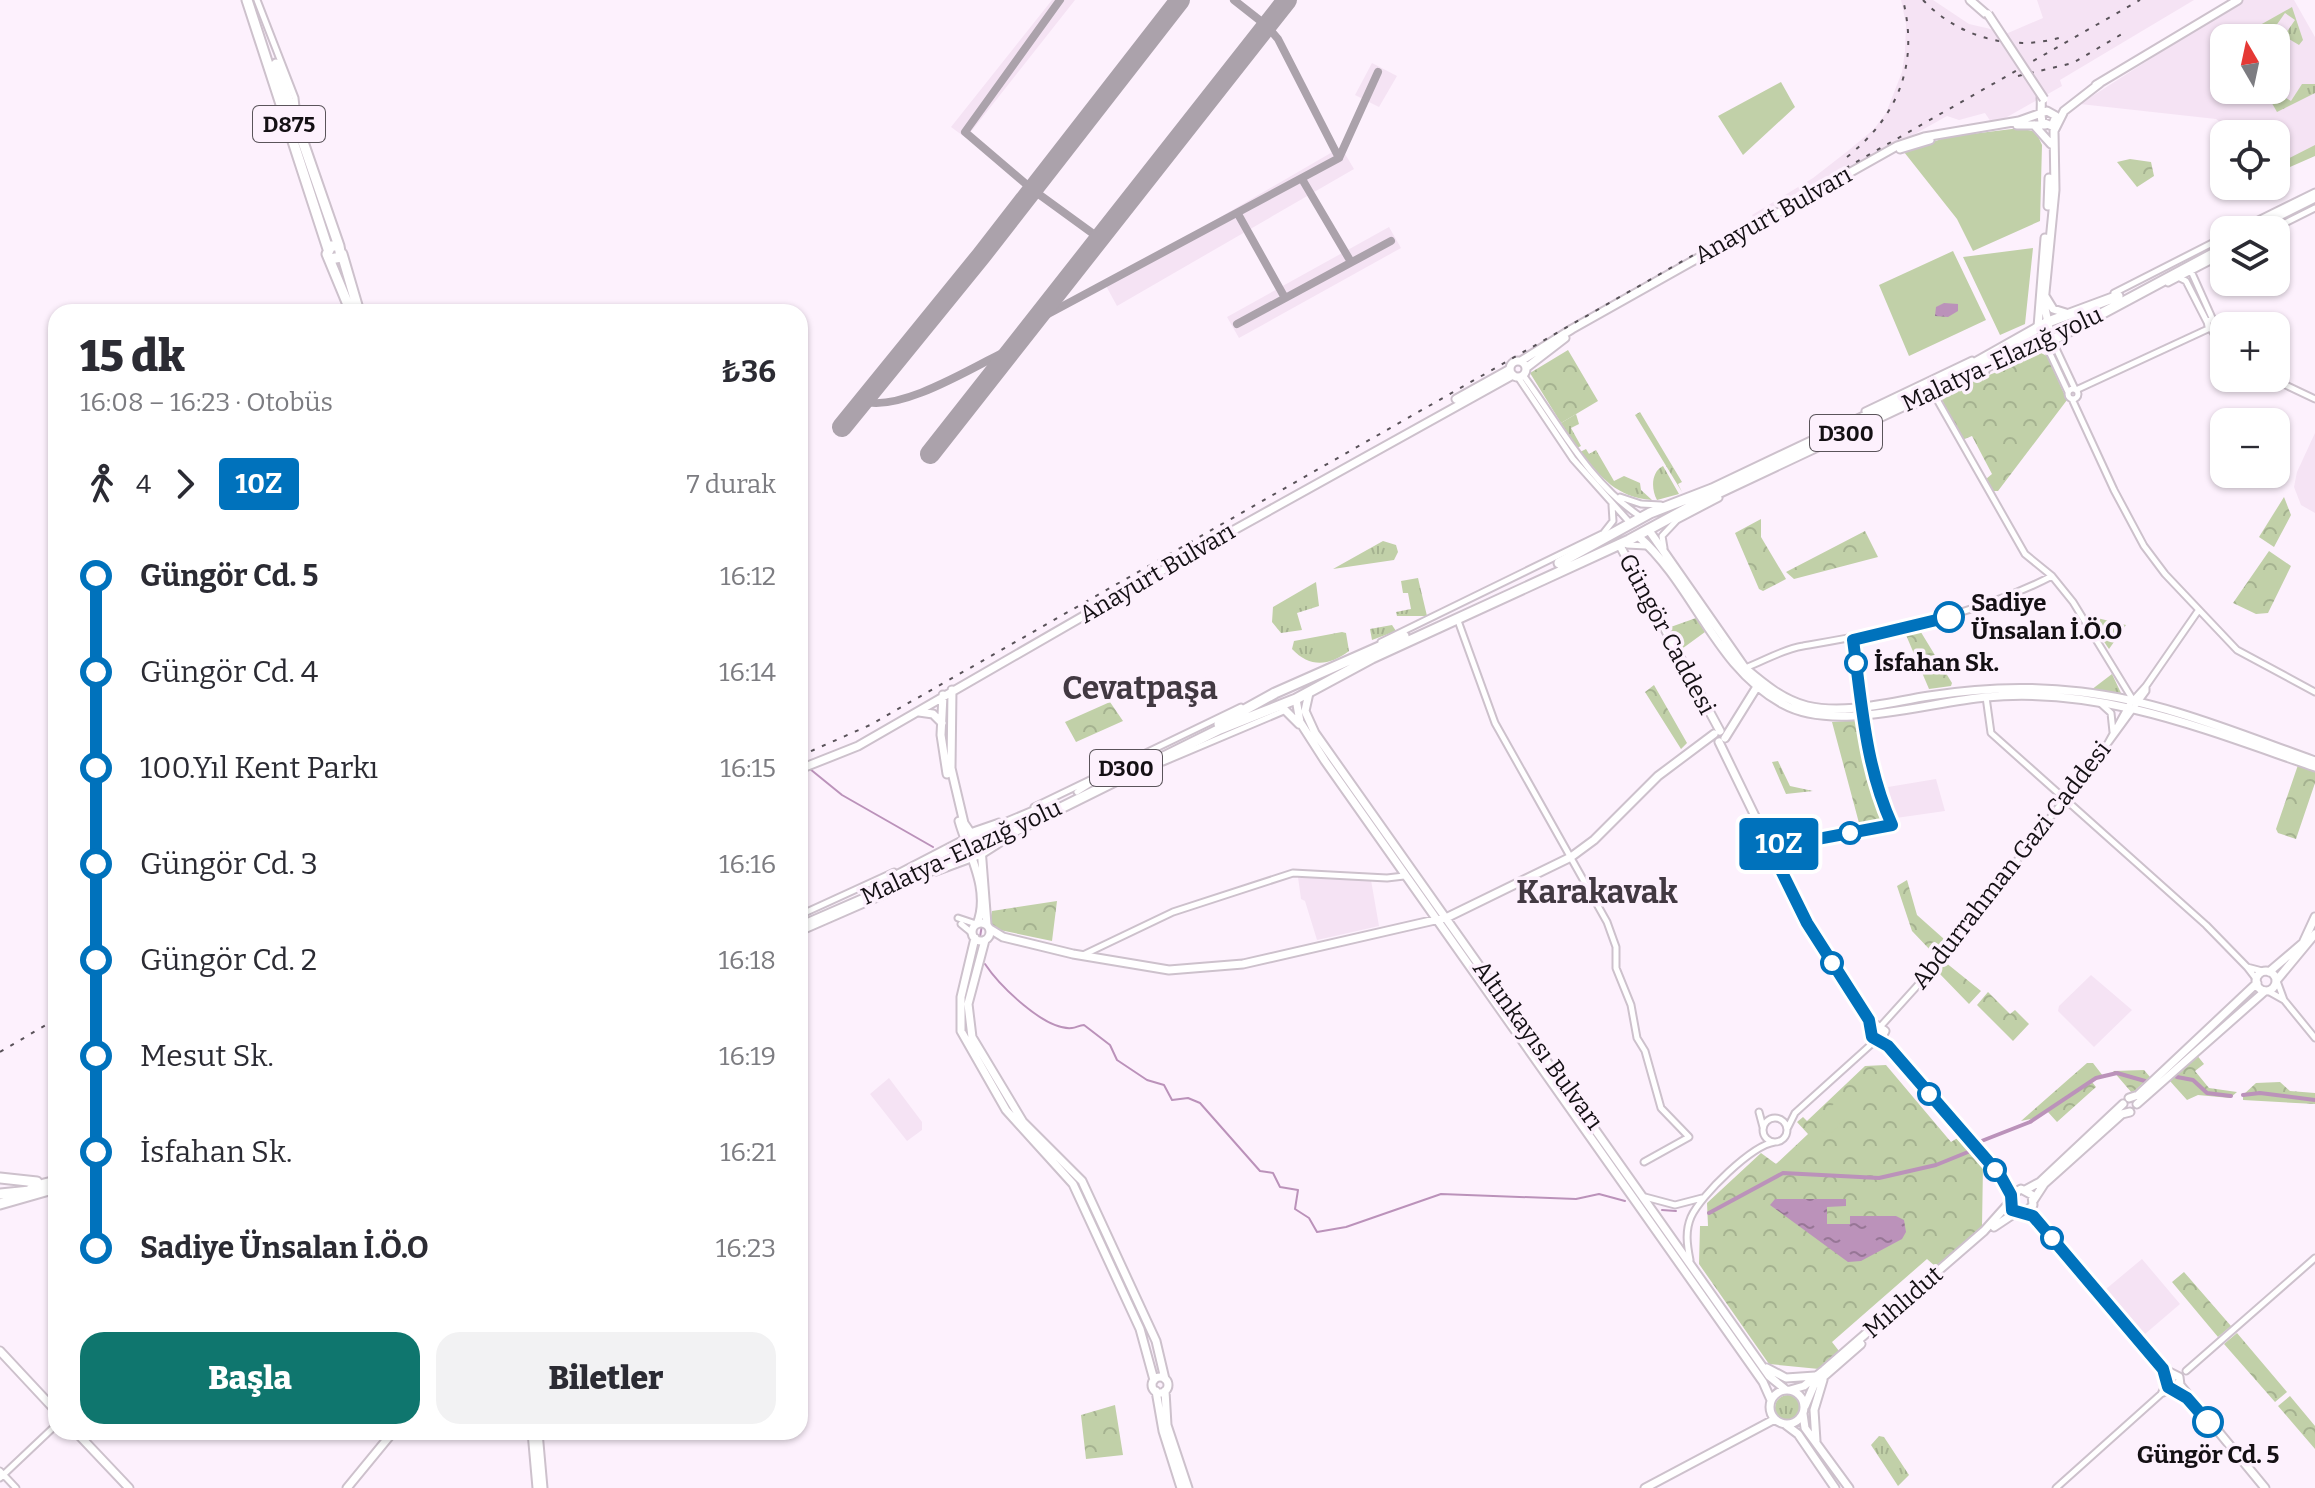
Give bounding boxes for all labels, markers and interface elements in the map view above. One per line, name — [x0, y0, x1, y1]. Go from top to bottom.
north arrow — [2210, 24, 2290, 104]
map controls — [2210, 24, 2290, 488]
road number: D875 — [253, 106, 325, 142]
button: locate — [2210, 120, 2290, 200]
street label: Anayurt Bulvarı — [1690, 160, 1856, 270]
button: layers — [2210, 216, 2290, 296]
street label: Malatya-Elazığ yolu — [1897, 300, 2107, 418]
button: + — [2210, 312, 2290, 392]
text: 15 dk — [80, 330, 185, 383]
text: ₺36 — [721, 354, 776, 390]
text: 16:08 – 16:23 · Otobüs — [80, 387, 333, 418]
button: − — [2210, 408, 2290, 488]
road number: D300 — [1810, 415, 1882, 451]
icon: walk — [80, 462, 124, 506]
icon: forward — [163, 462, 207, 506]
text: 10Z — [235, 467, 283, 500]
text: 4 — [136, 469, 151, 500]
text: 7 durak — [687, 469, 776, 500]
street label: Anayurt Bulvarı — [1074, 517, 1240, 629]
street label: Güngör Caddesi — [1613, 549, 1721, 719]
text: Güngör Cd. 5 — [140, 558, 318, 594]
text: 16:12 — [720, 561, 776, 592]
place label: Sadiye Ünsalan İ.Ö.O — [1971, 589, 2122, 645]
marker: Sadiye Ünsalan İ.Ö.O — [1934, 602, 1964, 632]
place label: İsfahan Sk. — [1874, 649, 1999, 677]
marker: İsfahan Sk. — [1845, 652, 1867, 674]
text: Güngör Cd. 4 — [140, 654, 318, 690]
text: 16:14 — [719, 657, 776, 688]
district label: Cevatpaşa — [1062, 669, 1218, 707]
street label: Abdurrahman Gazi Caddesi — [1906, 736, 2116, 994]
text: 100.Yıl Kent Parkı — [140, 750, 378, 786]
road number: D300 — [1090, 750, 1162, 786]
text: 16:15 — [720, 753, 776, 784]
street label: Malatya-Elazığ yolu — [856, 793, 1066, 911]
line badge: 10Z — [1733, 818, 1825, 870]
unlabelled marker — [1839, 822, 1861, 844]
text: 10Z — [1755, 827, 1803, 860]
text: Güngör Cd. 3 — [140, 846, 318, 882]
text: 16:16 — [719, 849, 776, 880]
district label: Karakavak — [1516, 873, 1678, 911]
text: Güngör Cd. 2 — [140, 942, 317, 978]
text: 16:18 — [719, 945, 776, 976]
unlabelled marker — [1821, 952, 1843, 974]
street label: Altınkayısı Bulvarı — [1467, 955, 1609, 1135]
text: Mesut Sk. — [140, 1038, 274, 1074]
text: 16:19 — [719, 1041, 776, 1072]
unlabelled marker — [1918, 1083, 1940, 1105]
text: İsfahan Sk. — [140, 1134, 292, 1170]
text: 16:21 — [720, 1137, 776, 1168]
unlabelled marker — [1984, 1159, 2006, 1181]
unlabelled marker — [2041, 1227, 2063, 1249]
text: Sadiye Ünsalan İ.Ö.O — [140, 1230, 429, 1266]
text: 16:23 — [716, 1233, 776, 1264]
street label: Mıhlıdut — [1858, 1260, 1948, 1344]
button: Başla — [80, 1332, 420, 1424]
button: Biletler — [436, 1332, 776, 1424]
marker: Güngör Cd. 5 — [2193, 1407, 2223, 1437]
place label: Güngör Cd. 5 — [2137, 1441, 2279, 1469]

